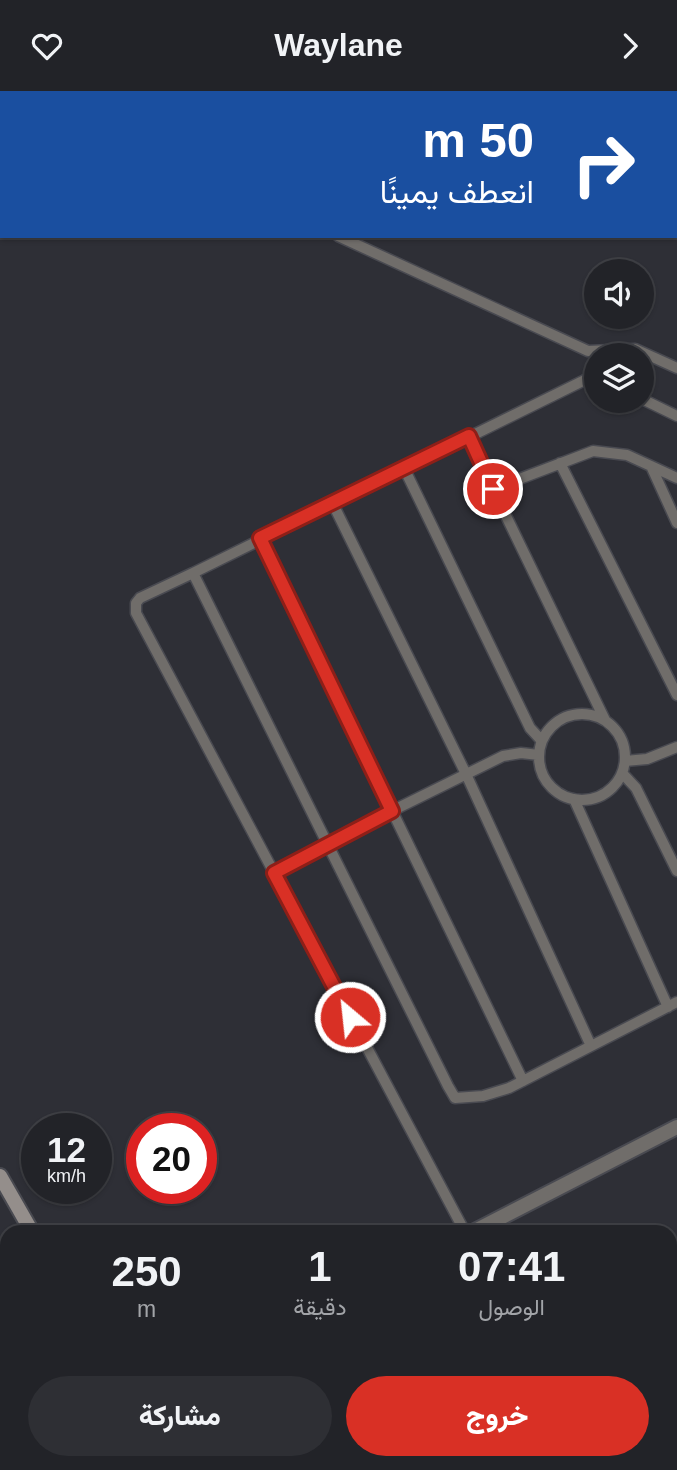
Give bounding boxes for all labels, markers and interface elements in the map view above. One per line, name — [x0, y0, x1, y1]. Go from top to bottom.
icon: heart — [28, 27, 66, 65]
text: Waylane — [274, 27, 403, 63]
icon: forward — [611, 27, 649, 65]
text: 50 m — [422, 113, 534, 167]
icon: right — [558, 119, 649, 210]
text: انعطف يمينًا — [380, 174, 534, 210]
map controls — [584, 259, 654, 413]
button: sound — [584, 259, 654, 329]
button: layers — [584, 343, 654, 413]
pin — [463, 459, 523, 519]
icon: arrive — [474, 470, 512, 508]
position arrow — [313, 980, 387, 1054]
speed limit sign: 20 — [126, 1113, 217, 1204]
text: 12 — [47, 1130, 86, 1169]
text: km/h — [47, 1166, 86, 1186]
text: 1 — [308, 1243, 332, 1290]
text: 07:41 — [458, 1243, 565, 1290]
text: 250 — [112, 1248, 182, 1295]
text: دقيقة — [293, 1294, 346, 1320]
text: الوصول — [479, 1294, 545, 1320]
text: m — [137, 1296, 156, 1322]
button: مشاركة — [28, 1376, 332, 1456]
button: خروج — [346, 1376, 649, 1456]

